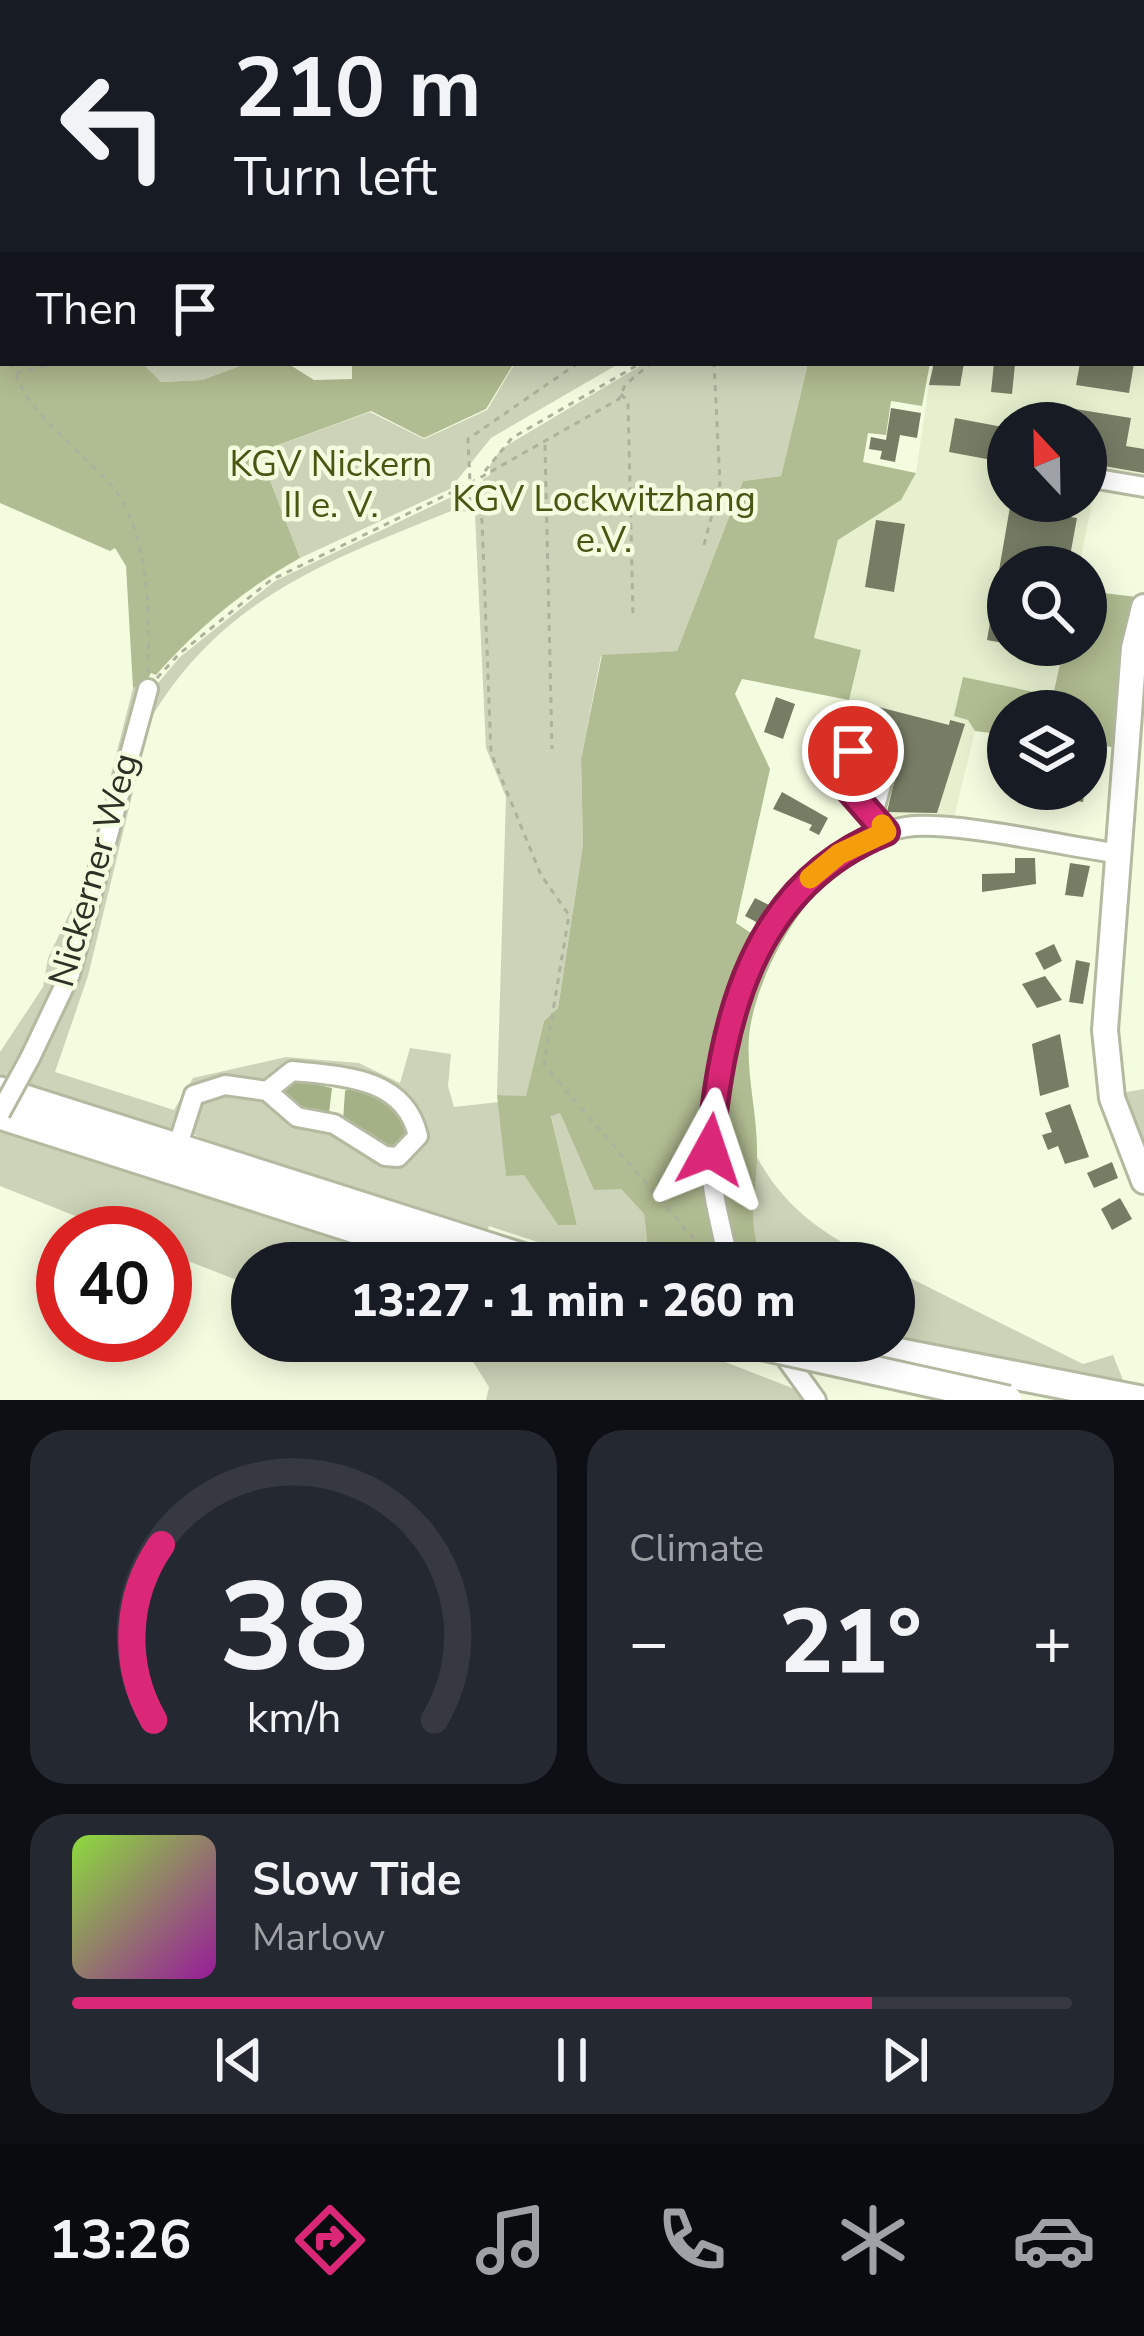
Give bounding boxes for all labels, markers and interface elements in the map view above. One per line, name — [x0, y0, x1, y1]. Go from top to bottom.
text: 210 m — [234, 31, 482, 146]
icon: left — [36, 48, 192, 204]
text: Turn left — [234, 140, 437, 214]
icon: arrive — [162, 276, 228, 342]
text: Then — [36, 279, 138, 340]
north arrow — [987, 402, 1107, 522]
map controls — [987, 402, 1107, 810]
park label: KGV Nickern II e. V. — [230, 440, 432, 530]
park label: KGV Lockwitzhang e.V. — [452, 475, 756, 565]
button: search — [987, 546, 1107, 666]
button: layers — [987, 690, 1107, 810]
pin — [802, 700, 904, 802]
icon: arrive — [820, 718, 886, 784]
street label: Nickerner Weg — [37, 748, 151, 992]
position arrow — [647, 1087, 773, 1213]
speed limit sign: 40 — [36, 1206, 192, 1362]
text: 13:27 · 1 min · 260 m — [350, 1271, 796, 1332]
text: Climate — [629, 1522, 764, 1575]
text: 38 — [219, 1543, 368, 1713]
text: 21° — [779, 1581, 922, 1704]
text: − — [629, 1598, 669, 1688]
text: + — [1032, 1598, 1072, 1688]
text: km/h — [246, 1689, 341, 1747]
text: Slow Tide — [252, 1850, 461, 1911]
text: Marlow — [252, 1911, 386, 1964]
icon: previous — [206, 2027, 272, 2093]
icon: pause — [539, 2027, 605, 2093]
icon: next — [872, 2027, 938, 2093]
icon: directions — [288, 2198, 372, 2282]
icon: music — [469, 2198, 553, 2282]
icon: phone — [650, 2198, 734, 2282]
icon: climate — [831, 2198, 915, 2282]
icon: car — [1012, 2198, 1096, 2282]
text: 13:26 — [48, 2203, 191, 2277]

